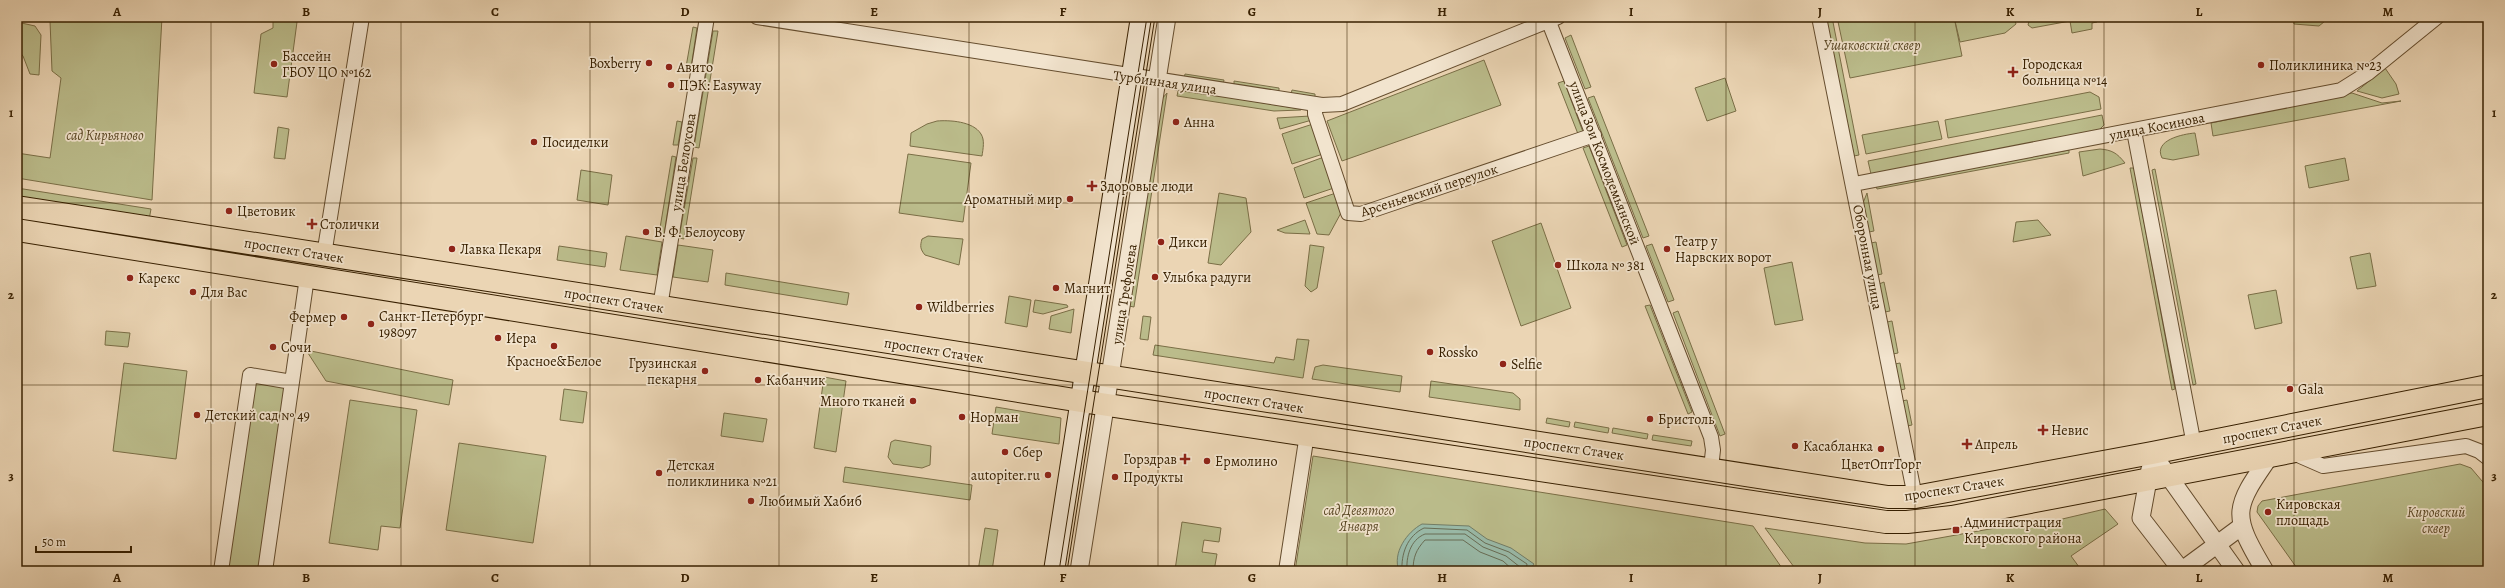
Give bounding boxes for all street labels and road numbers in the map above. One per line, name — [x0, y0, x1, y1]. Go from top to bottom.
street label: Турбинная улица — [1112, 66, 1218, 99]
street label: улица Зои Космодемьянской — [1564, 78, 1645, 248]
street label: улица Косинова — [2107, 108, 2207, 145]
street label: улица Белоусова — [666, 111, 701, 214]
street label: Арсеньевский переулок — [1357, 159, 1500, 222]
street label: Оборонная улица — [1848, 203, 1887, 312]
street label: проспект Стачек — [243, 233, 345, 268]
street label: улица Трефолева — [1107, 242, 1142, 347]
street label: проспект Стачек — [563, 283, 665, 318]
street label: проспект Стачек — [883, 333, 985, 368]
street label: проспект Стачек — [1203, 383, 1305, 418]
street label: проспект Стачек — [2221, 411, 2323, 448]
street label: проспект Стачек — [1523, 432, 1625, 465]
street label: проспект Стачек — [1903, 471, 2005, 506]

